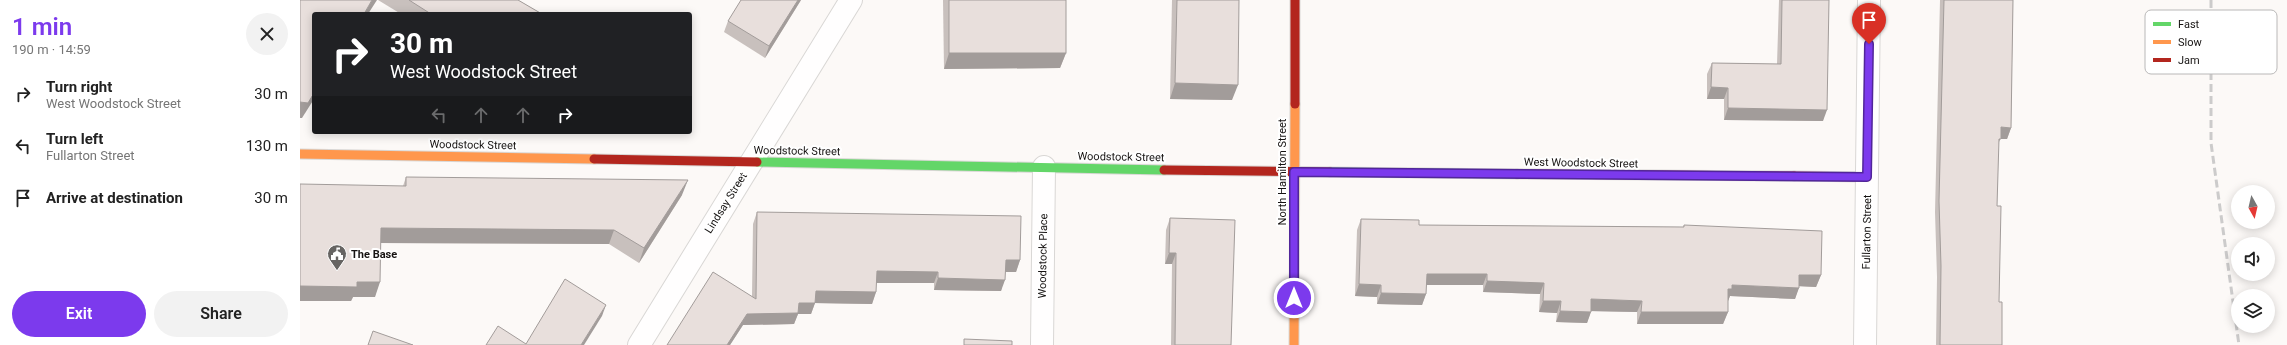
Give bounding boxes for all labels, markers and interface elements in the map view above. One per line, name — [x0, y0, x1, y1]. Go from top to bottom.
pin — [1852, 3, 1886, 44]
icon: arrive — [1858, 9, 1880, 31]
legend — [2145, 10, 2277, 74]
text: 1 min — [12, 13, 72, 41]
button: close — [246, 13, 288, 55]
text: Fast — [2178, 18, 2200, 31]
text: 30 m — [390, 27, 453, 60]
icon: right — [324, 28, 376, 80]
text: Slow — [2178, 36, 2202, 49]
text: 190 m · 14:59 — [12, 42, 91, 57]
text: Jam — [2178, 54, 2200, 67]
text: West Woodstock Street — [390, 61, 577, 82]
text: Turn right — [46, 78, 112, 96]
icon: right — [12, 83, 34, 105]
text: 30 m — [254, 85, 288, 103]
text: West Woodstock Street — [46, 96, 181, 111]
icon: left — [428, 104, 450, 126]
icon: ahead — [470, 104, 492, 126]
icon: ahead — [512, 104, 534, 126]
icon: right — [554, 104, 576, 126]
street label: North Hamilton Street — [1276, 118, 1289, 225]
text: Turn left — [46, 130, 103, 148]
icon: left — [12, 135, 34, 157]
text: 130 m — [246, 137, 288, 155]
street label: Woodstock Street — [429, 138, 517, 152]
street label: Woodstock Street — [753, 144, 841, 158]
text: Fullarton Street — [46, 148, 135, 163]
street label: Woodstock Street — [1077, 150, 1165, 164]
street label: West Woodstock Street — [1524, 156, 1639, 171]
street label: Lindsay Street — [702, 170, 750, 236]
north arrow — [2231, 185, 2275, 229]
map controls — [2231, 185, 2275, 333]
icon: arrive — [12, 187, 34, 209]
text: Arrive at destination — [46, 189, 183, 207]
text: 30 m — [254, 189, 288, 207]
street label: Fullarton Street — [1860, 194, 1874, 270]
street label: Woodstock Place — [1036, 213, 1050, 299]
button: sound — [2231, 237, 2275, 281]
public building icon: The Base — [326, 243, 348, 271]
place label: The Base — [351, 248, 397, 261]
position arrow — [1273, 277, 1315, 319]
button: layers — [2231, 289, 2275, 333]
button: Exit — [12, 291, 146, 337]
button: Share — [154, 291, 288, 337]

